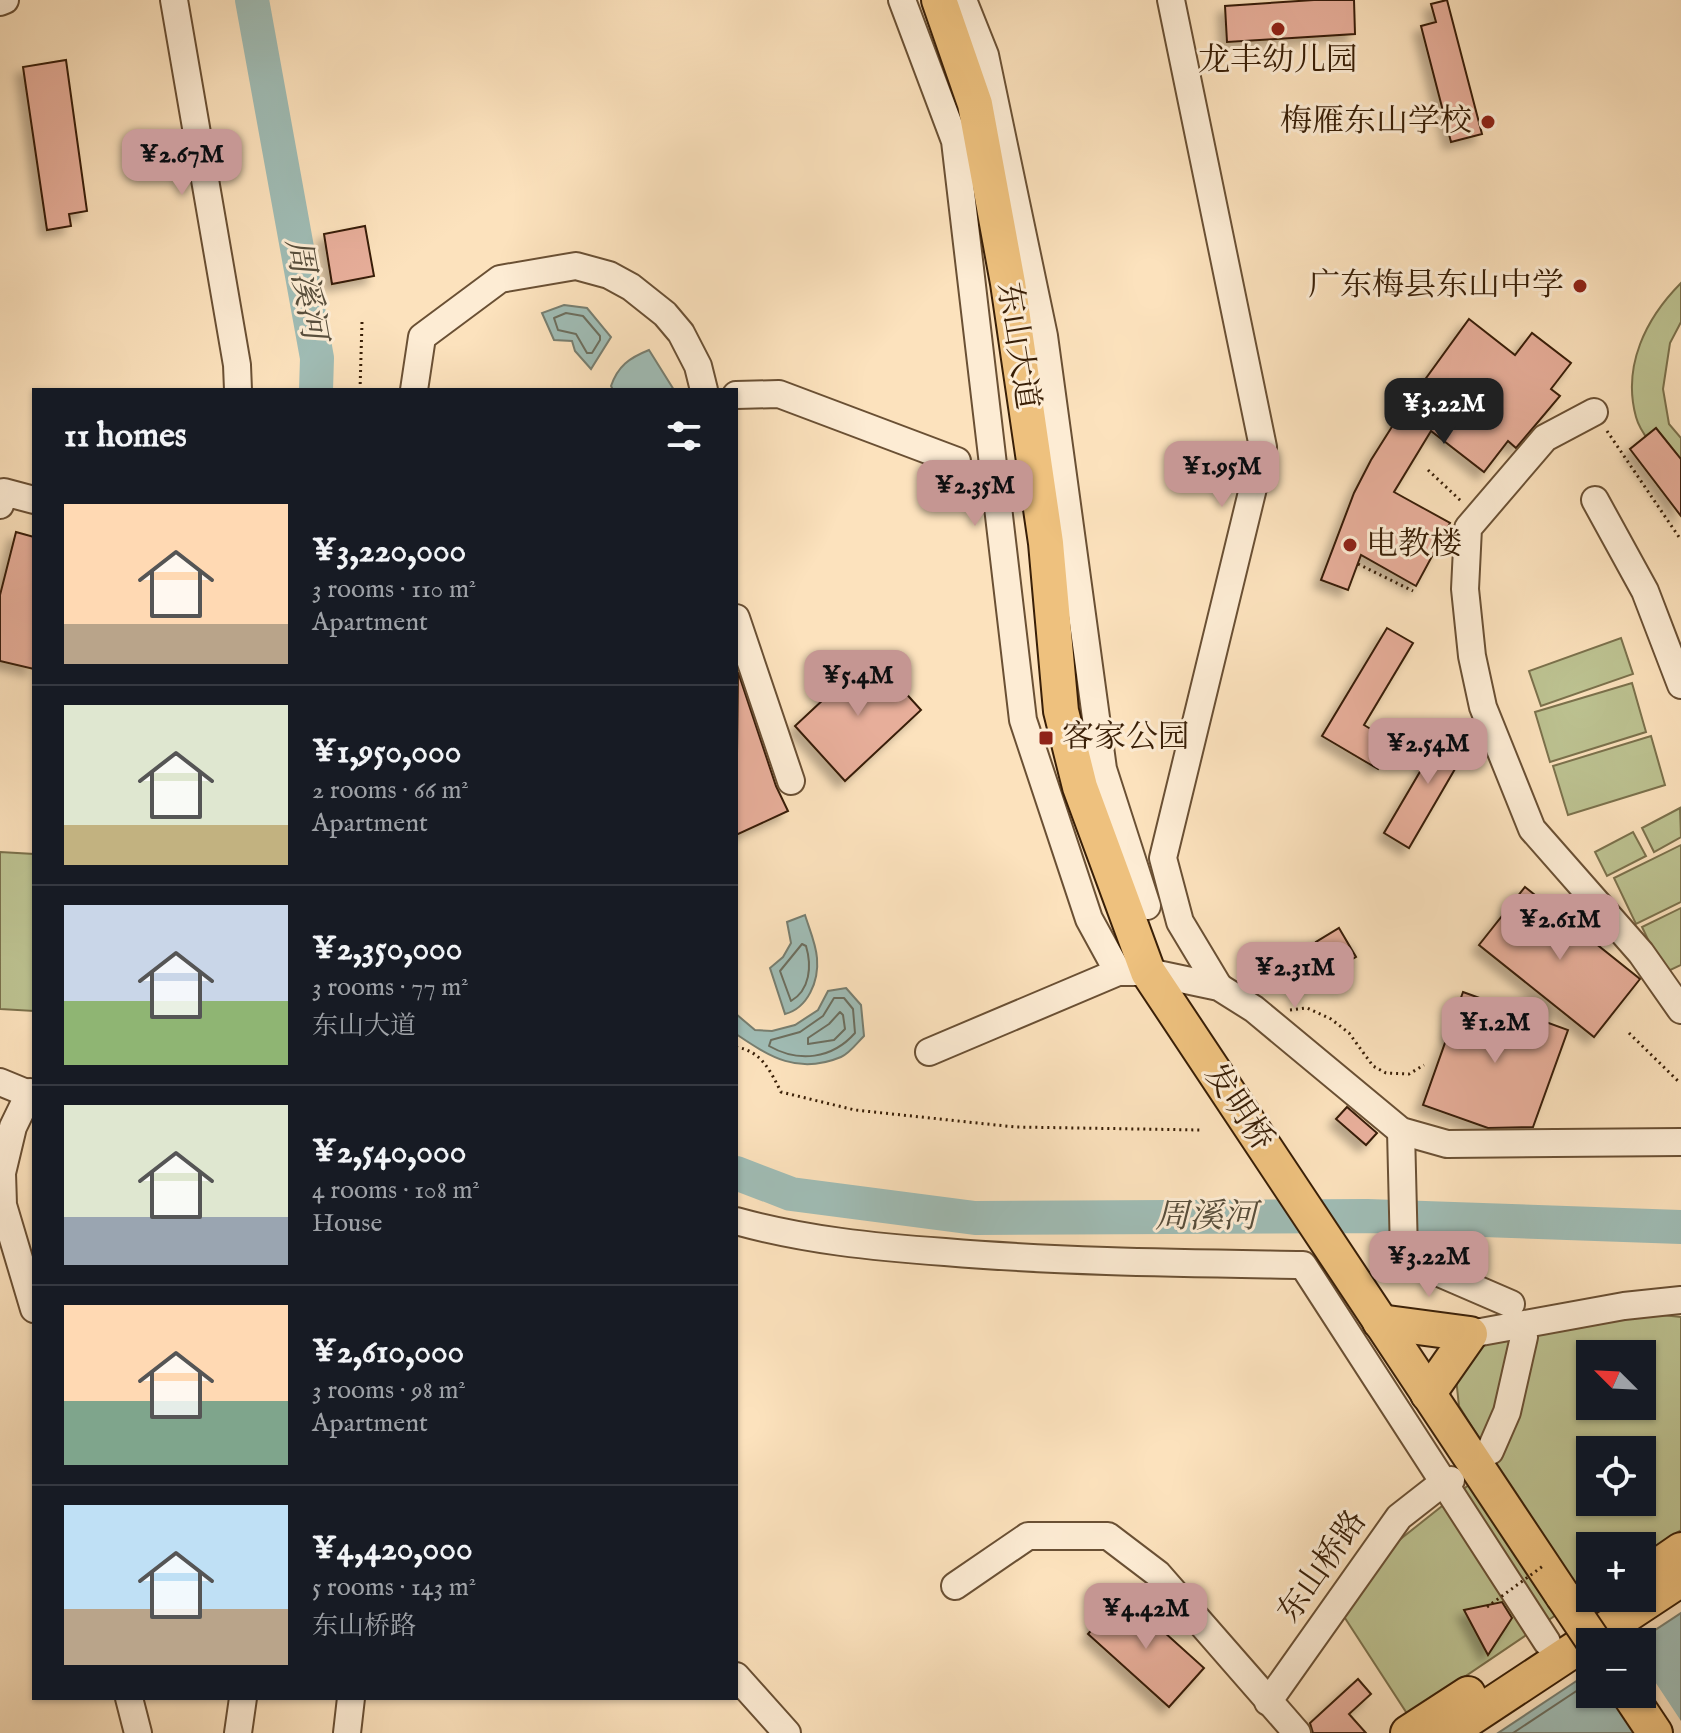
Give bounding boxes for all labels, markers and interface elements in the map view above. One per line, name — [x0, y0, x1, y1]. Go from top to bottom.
marker: 龙丰幼儿园 — [1269, 20, 1287, 38]
place label: 龙丰幼儿园 — [1198, 41, 1358, 82]
place label: 梅雁东山学校 — [1280, 102, 1472, 143]
marker: 梅雁东山学校 — [1479, 113, 1497, 131]
pin: ¥2.67M — [117, 129, 247, 197]
text: ¥2.67M — [140, 138, 224, 171]
water label: 周溪河 — [275, 235, 336, 349]
place label: 广东梅县东山中学 — [1308, 266, 1564, 307]
marker: 广东梅县东山中学 — [1571, 277, 1589, 295]
street label: 东山大道 — [987, 280, 1047, 412]
pin: ¥3.22M — [1379, 378, 1509, 446]
text: ¥3.22M — [1402, 387, 1486, 420]
icon: filters — [662, 414, 706, 458]
text: 11 homes — [64, 415, 187, 458]
pin: ¥1.95M — [1157, 441, 1287, 509]
text: ¥1.95M — [1182, 450, 1262, 483]
pin: ¥2.35M — [910, 460, 1040, 528]
text: ¥2.35M — [935, 469, 1015, 502]
place label: 电教楼 — [1366, 525, 1462, 566]
text: ¥3,220,000 — [312, 530, 466, 573]
icon: home — [128, 536, 224, 632]
marker: 电教楼 — [1341, 536, 1359, 554]
text: 3 rooms · 110 m² — [312, 573, 476, 606]
text: Apartment — [312, 606, 428, 639]
pin: ¥5.4M — [802, 650, 914, 718]
text: ¥5.4M — [822, 659, 894, 692]
place label: 客家公园 — [1062, 718, 1190, 759]
pin: ¥2.54M — [1363, 718, 1493, 786]
text: ¥2.54M — [1386, 727, 1470, 760]
marker: 客家公园 — [1037, 729, 1055, 747]
text: ¥1,950,000 — [312, 731, 461, 774]
icon: home — [128, 737, 224, 833]
text: 2 rooms · 66 m² — [312, 774, 469, 807]
text: Apartment — [312, 807, 428, 840]
pin: ¥2.61M — [1495, 894, 1625, 962]
text: ¥2.61M — [1519, 903, 1601, 936]
text: ¥2,350,000 — [312, 928, 463, 971]
icon: home — [128, 937, 224, 1033]
pin: ¥2.31M — [1230, 942, 1360, 1010]
text: ¥2.31M — [1255, 951, 1335, 984]
text: 3 rooms · 77 m² — [312, 971, 469, 1004]
pin: ¥1.2M — [1439, 997, 1551, 1065]
text: ¥1.2M — [1460, 1006, 1530, 1039]
text: 东山大道 — [312, 1010, 416, 1043]
street label: 发明桥 — [1194, 1057, 1282, 1159]
text: ¥2,540,000 — [312, 1131, 466, 1174]
icon: home — [128, 1137, 224, 1233]
text: 4 rooms · 108 m² — [312, 1174, 480, 1207]
water label: 周溪河 — [1155, 1196, 1263, 1239]
text: House — [312, 1207, 382, 1240]
pin: ¥3.22M — [1364, 1231, 1494, 1299]
text: ¥3.22M — [1387, 1240, 1471, 1273]
text: ¥2,610,000 — [312, 1331, 464, 1374]
icon: home — [128, 1337, 224, 1433]
north arrow — [1576, 1340, 1656, 1420]
map controls — [1576, 1340, 1656, 1708]
text: 3 rooms · 98 m² — [312, 1374, 466, 1407]
text: Apartment — [312, 1407, 428, 1440]
button: locate — [1576, 1436, 1656, 1516]
street label: 东山桥路 — [1269, 1503, 1377, 1631]
text: ¥4,420,000 — [312, 1528, 473, 1571]
button: + — [1576, 1532, 1656, 1612]
icon: home — [128, 1537, 224, 1633]
text: 5 rooms · 143 m² — [312, 1571, 476, 1604]
pin: ¥4.42M — [1081, 1583, 1211, 1651]
text: ¥4.42M — [1102, 1592, 1190, 1625]
text: 东山桥路 — [312, 1610, 416, 1643]
button: − — [1576, 1628, 1656, 1708]

